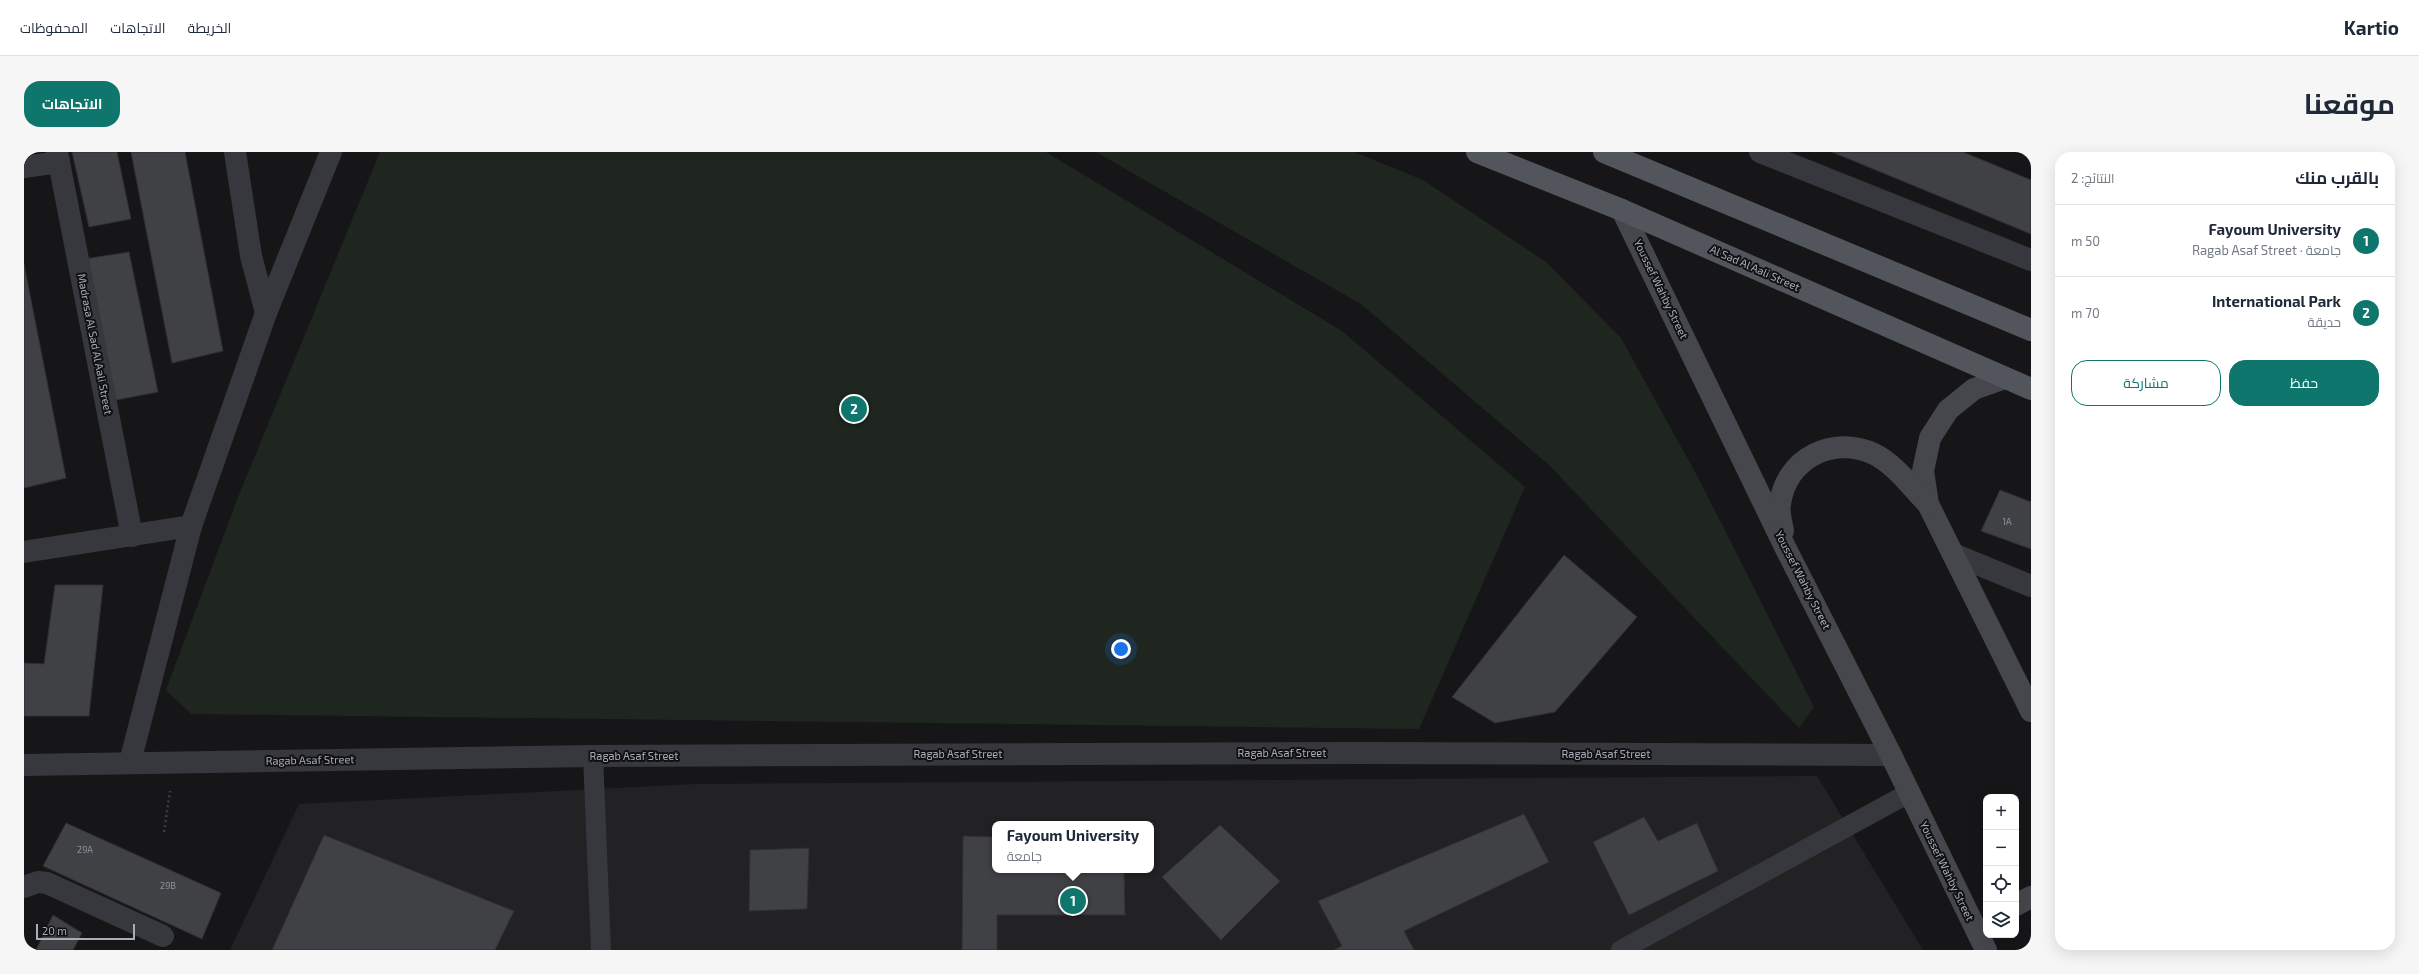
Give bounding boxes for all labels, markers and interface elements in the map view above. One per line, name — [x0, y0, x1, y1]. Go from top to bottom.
text: Kartio — [2344, 16, 2399, 39]
text: المحفوظات — [20, 19, 88, 36]
text: الاتجاهات — [110, 19, 166, 36]
text: الخريطة — [188, 19, 231, 36]
button: الاتجاهات — [24, 81, 120, 127]
text: موقعنا — [2304, 86, 2395, 120]
text: بالقرب منك — [2295, 167, 2379, 187]
text: النتائج: 2 — [2071, 170, 2114, 186]
text: Fayoum University — [2208, 220, 2341, 238]
text: 50 m — [2071, 233, 2100, 249]
text: 1 — [2363, 233, 2369, 249]
street label: Youssef Wahby Street — [1632, 237, 1691, 341]
street label: Al Sad Al Aali Street — [1708, 242, 1802, 293]
text: جامعة · Ragab Asaf Street — [2192, 242, 2341, 258]
street label: Madrasa Al Sad Al Aali Street — [75, 272, 116, 415]
text: International Park — [2212, 292, 2341, 310]
text: 70 m — [2071, 305, 2100, 321]
text: 2 — [2362, 305, 2370, 321]
text: حديقة — [2308, 314, 2341, 330]
button: مشاركة — [2071, 360, 2221, 406]
button: حفظ — [2229, 360, 2379, 406]
pin: 2 — [841, 394, 867, 424]
house number: 1A — [2002, 516, 2012, 527]
street label: Youssef Wahby Street — [1773, 528, 1834, 631]
your location — [1111, 639, 1131, 659]
street label: Ragab Asaf Street — [1238, 746, 1326, 759]
street label: Ragab Asaf Street — [914, 747, 1002, 760]
street label: Ragab Asaf Street — [1562, 747, 1650, 760]
street label: Ragab Asaf Street — [590, 749, 678, 762]
street label: Ragab Asaf Street — [265, 752, 355, 767]
map controls — [1983, 794, 2019, 938]
button: + — [1983, 794, 2019, 830]
street label: Youssef Wahby Street — [1918, 819, 1977, 923]
popup — [992, 821, 1154, 873]
text: Fayoum University — [1007, 826, 1139, 844]
button: − — [1983, 830, 2019, 866]
house number: 29A — [77, 844, 93, 855]
text: جامعة — [1007, 848, 1042, 864]
button: locate — [1983, 866, 2019, 902]
house number: 29B — [160, 880, 176, 891]
pin: 1 — [1060, 886, 1086, 916]
button: layers — [1983, 902, 2019, 938]
scale bar — [36, 922, 135, 941]
text: 20 m — [42, 924, 67, 937]

